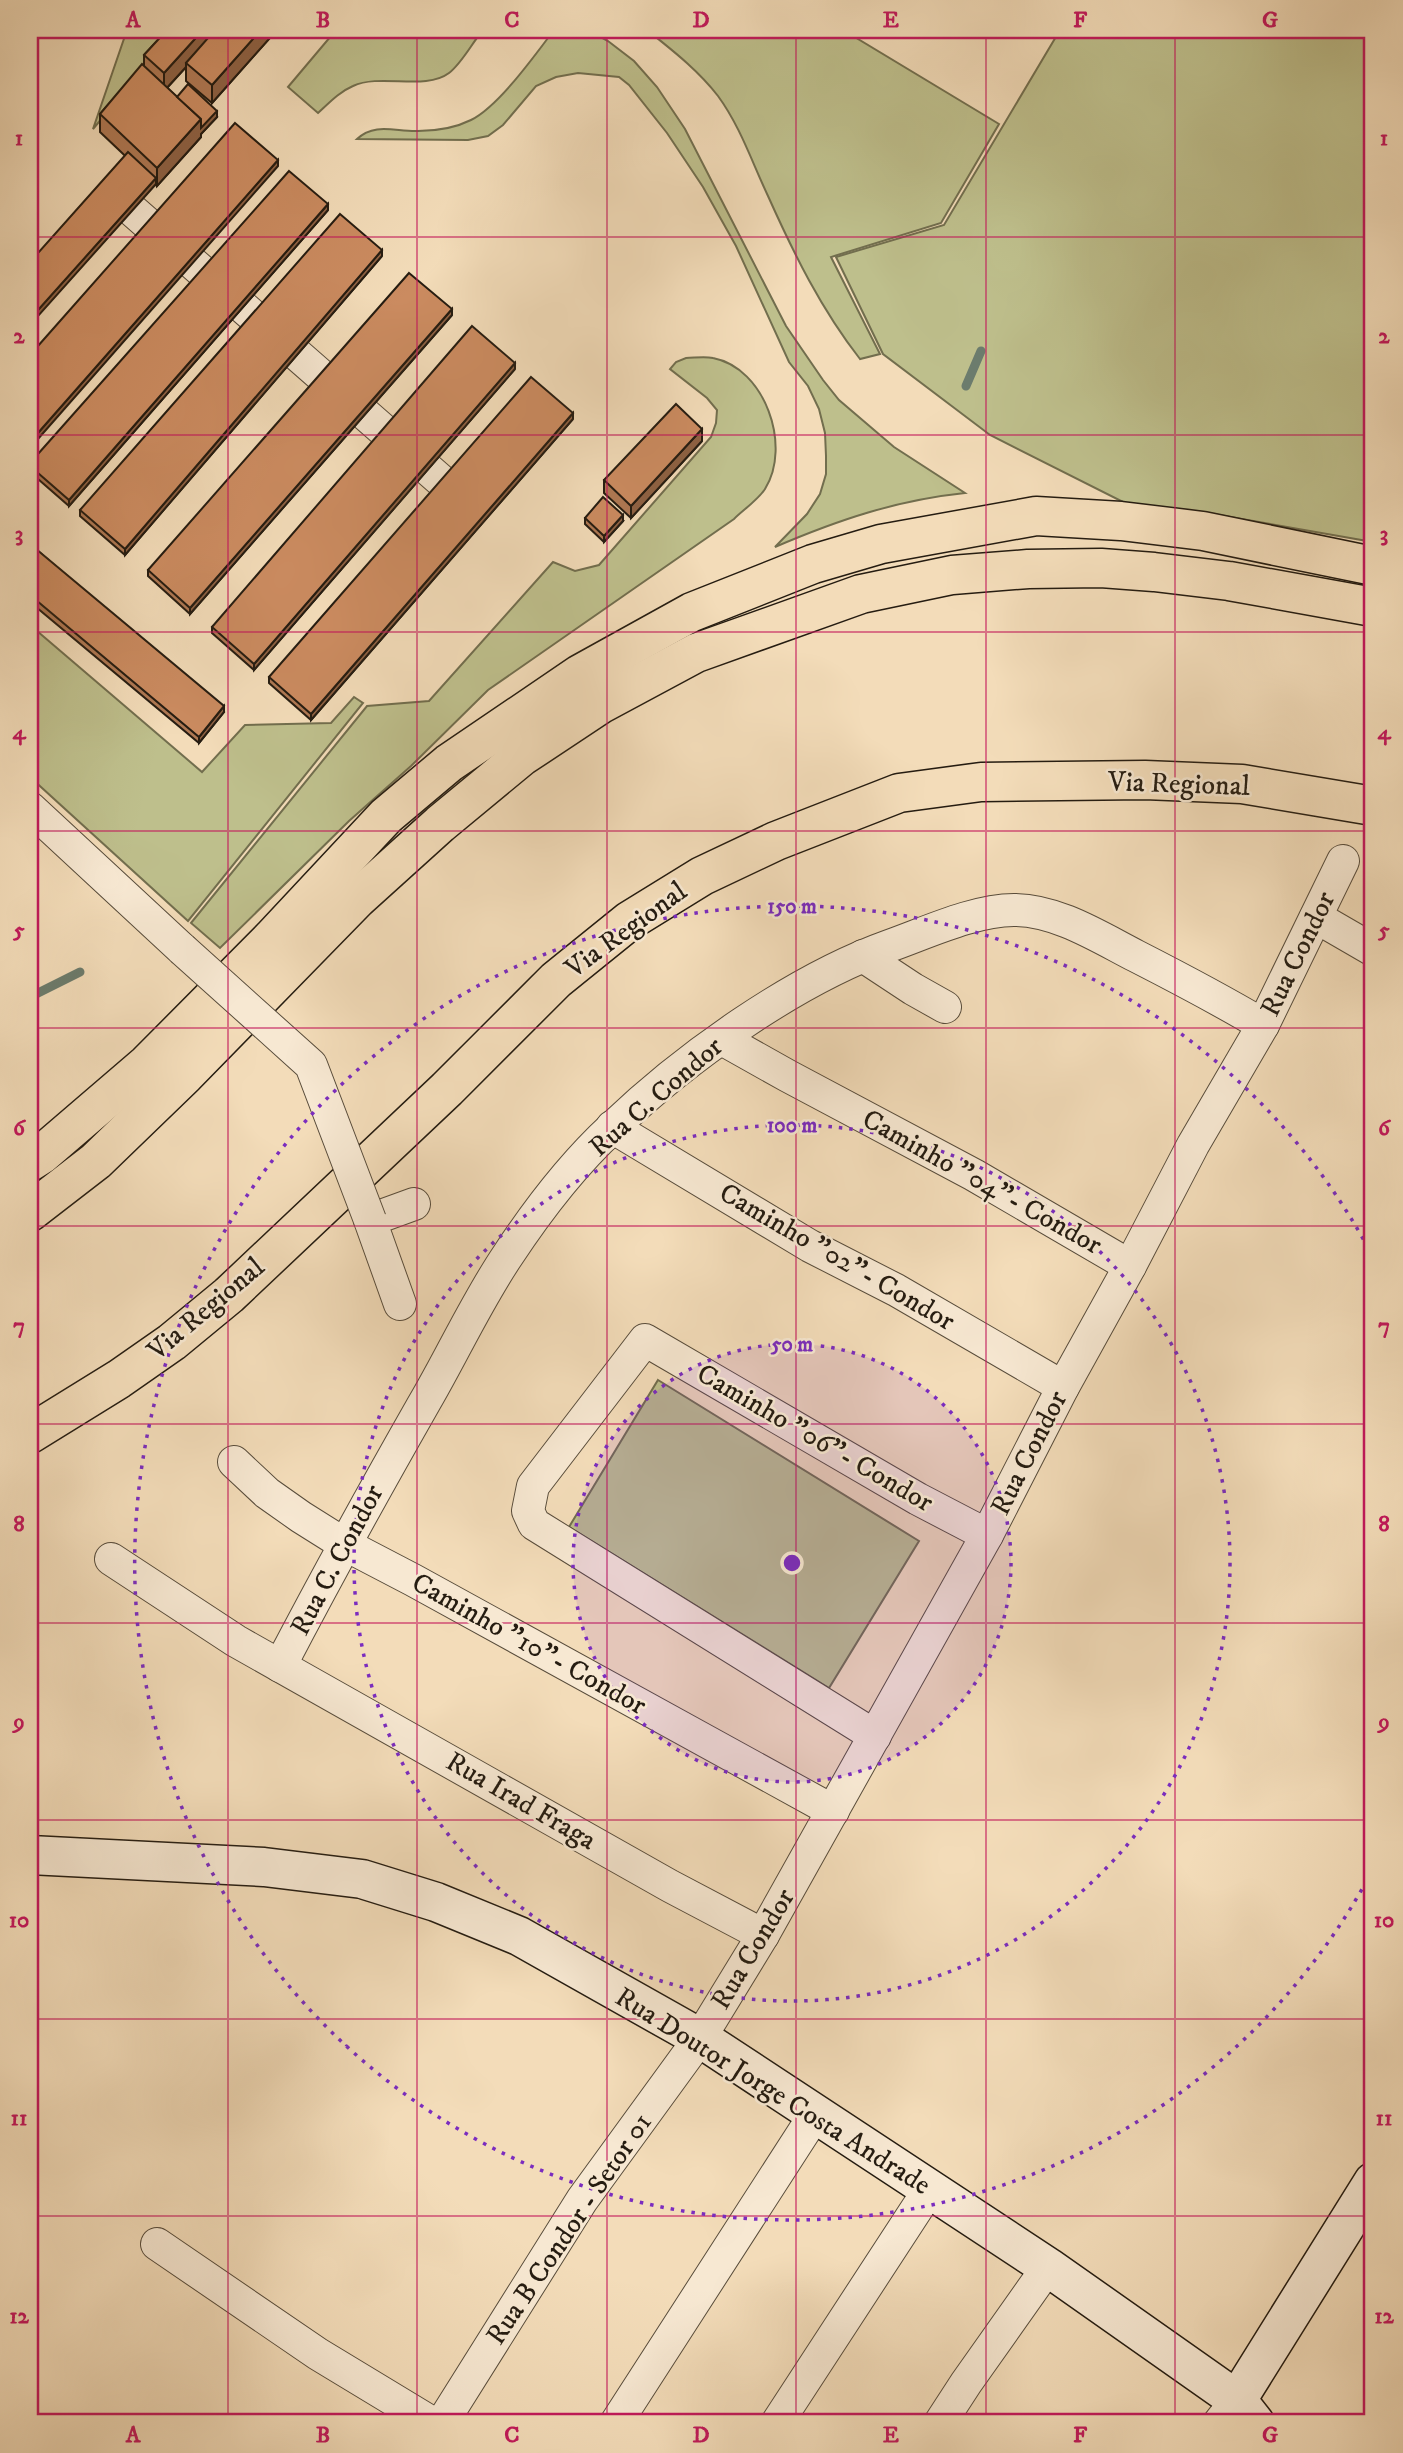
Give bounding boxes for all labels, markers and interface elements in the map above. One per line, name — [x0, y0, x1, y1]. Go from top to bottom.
text: A — [125, 6, 142, 35]
text: B — [316, 6, 330, 35]
text: C — [504, 6, 520, 35]
text: D — [692, 6, 710, 35]
text: E — [883, 6, 899, 35]
text: F — [1073, 6, 1088, 35]
text: G — [1262, 6, 1278, 35]
text: 1 — [15, 124, 23, 153]
text: 1 — [1380, 124, 1388, 153]
text: 2 — [13, 322, 25, 351]
text: 2 — [1378, 322, 1390, 351]
text: 3 — [15, 520, 23, 549]
text: 3 — [1380, 520, 1388, 549]
text: 4 — [12, 718, 27, 747]
text: 4 — [1377, 718, 1392, 747]
street label: Via Regional — [1106, 764, 1251, 804]
street label: Via Regional — [557, 874, 694, 987]
street label: Rua Condor — [1253, 885, 1344, 1022]
text: 150 m — [767, 894, 817, 920]
text: 5 — [12, 916, 25, 945]
text: 5 — [1377, 916, 1390, 945]
street label: Rua C. Condor — [582, 1029, 731, 1165]
street label: Caminho "04"- Condor — [856, 1102, 1108, 1263]
text: 100 m — [767, 1113, 817, 1139]
text: 6 — [13, 1114, 27, 1143]
text: 6 — [1378, 1114, 1392, 1143]
street label: Caminho "02"- Condor — [713, 1175, 962, 1339]
street label: Via Regional — [140, 1250, 272, 1369]
text: 7 — [13, 1312, 25, 1341]
text: 7 — [1378, 1312, 1390, 1341]
text: 50 m — [770, 1332, 813, 1358]
street label: Caminho "06"- Condor — [691, 1356, 940, 1520]
street label: Rua Condor — [983, 1385, 1075, 1521]
street label: Rua C. Condor — [283, 1478, 392, 1642]
text: 8 — [13, 1510, 25, 1539]
text: 8 — [1378, 1510, 1390, 1539]
centre of rings — [780, 1551, 804, 1575]
street label: Caminho "10"- Condor — [406, 1565, 653, 1723]
text: 9 — [11, 1708, 25, 1737]
text: 9 — [1376, 1708, 1390, 1737]
street label: Rua Irad Fraga — [440, 1744, 602, 1858]
street label: Rua Condor — [703, 1882, 803, 2016]
text: 10 — [9, 1906, 29, 1935]
text: 10 — [1374, 1906, 1394, 1935]
street label: Rua Doutor Jorge Costa Andrade — [609, 1979, 937, 2203]
text: 11 — [11, 2104, 27, 2133]
text: 11 — [1376, 2104, 1392, 2133]
street label: Rua B Condor - Setor 01 — [478, 2106, 660, 2352]
text: 12 — [9, 2302, 30, 2331]
text: 12 — [1374, 2302, 1395, 2331]
text: A — [125, 2421, 142, 2450]
text: B — [316, 2421, 330, 2450]
text: C — [504, 2421, 520, 2450]
text: D — [692, 2421, 710, 2450]
text: E — [883, 2421, 899, 2450]
text: F — [1073, 2421, 1088, 2450]
text: G — [1262, 2421, 1278, 2450]

